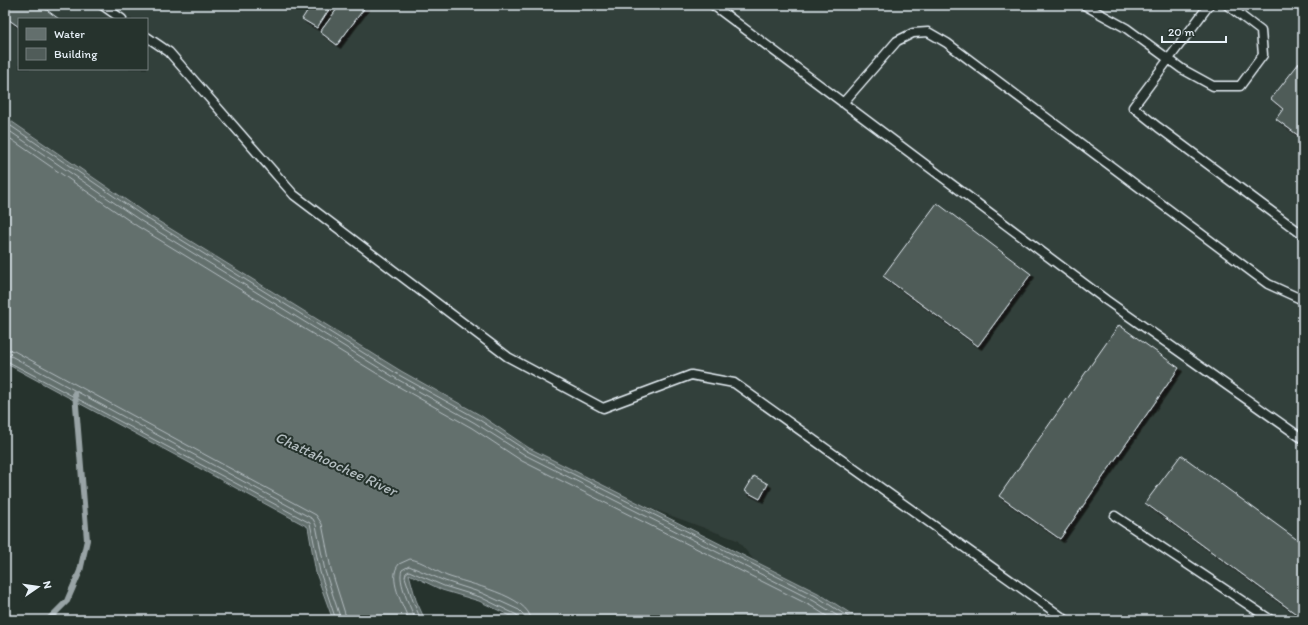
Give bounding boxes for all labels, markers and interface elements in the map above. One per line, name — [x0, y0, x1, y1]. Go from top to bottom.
legend — [18, 18, 148, 70]
scale bar — [1162, 18, 1226, 44]
text: 20 m — [1168, 25, 1195, 39]
text: Water — [54, 27, 85, 41]
text: Building — [54, 47, 98, 61]
water label: Chattahoochee River — [272, 428, 402, 501]
north arrow — [18, 567, 58, 607]
text: N — [40, 580, 54, 590]

